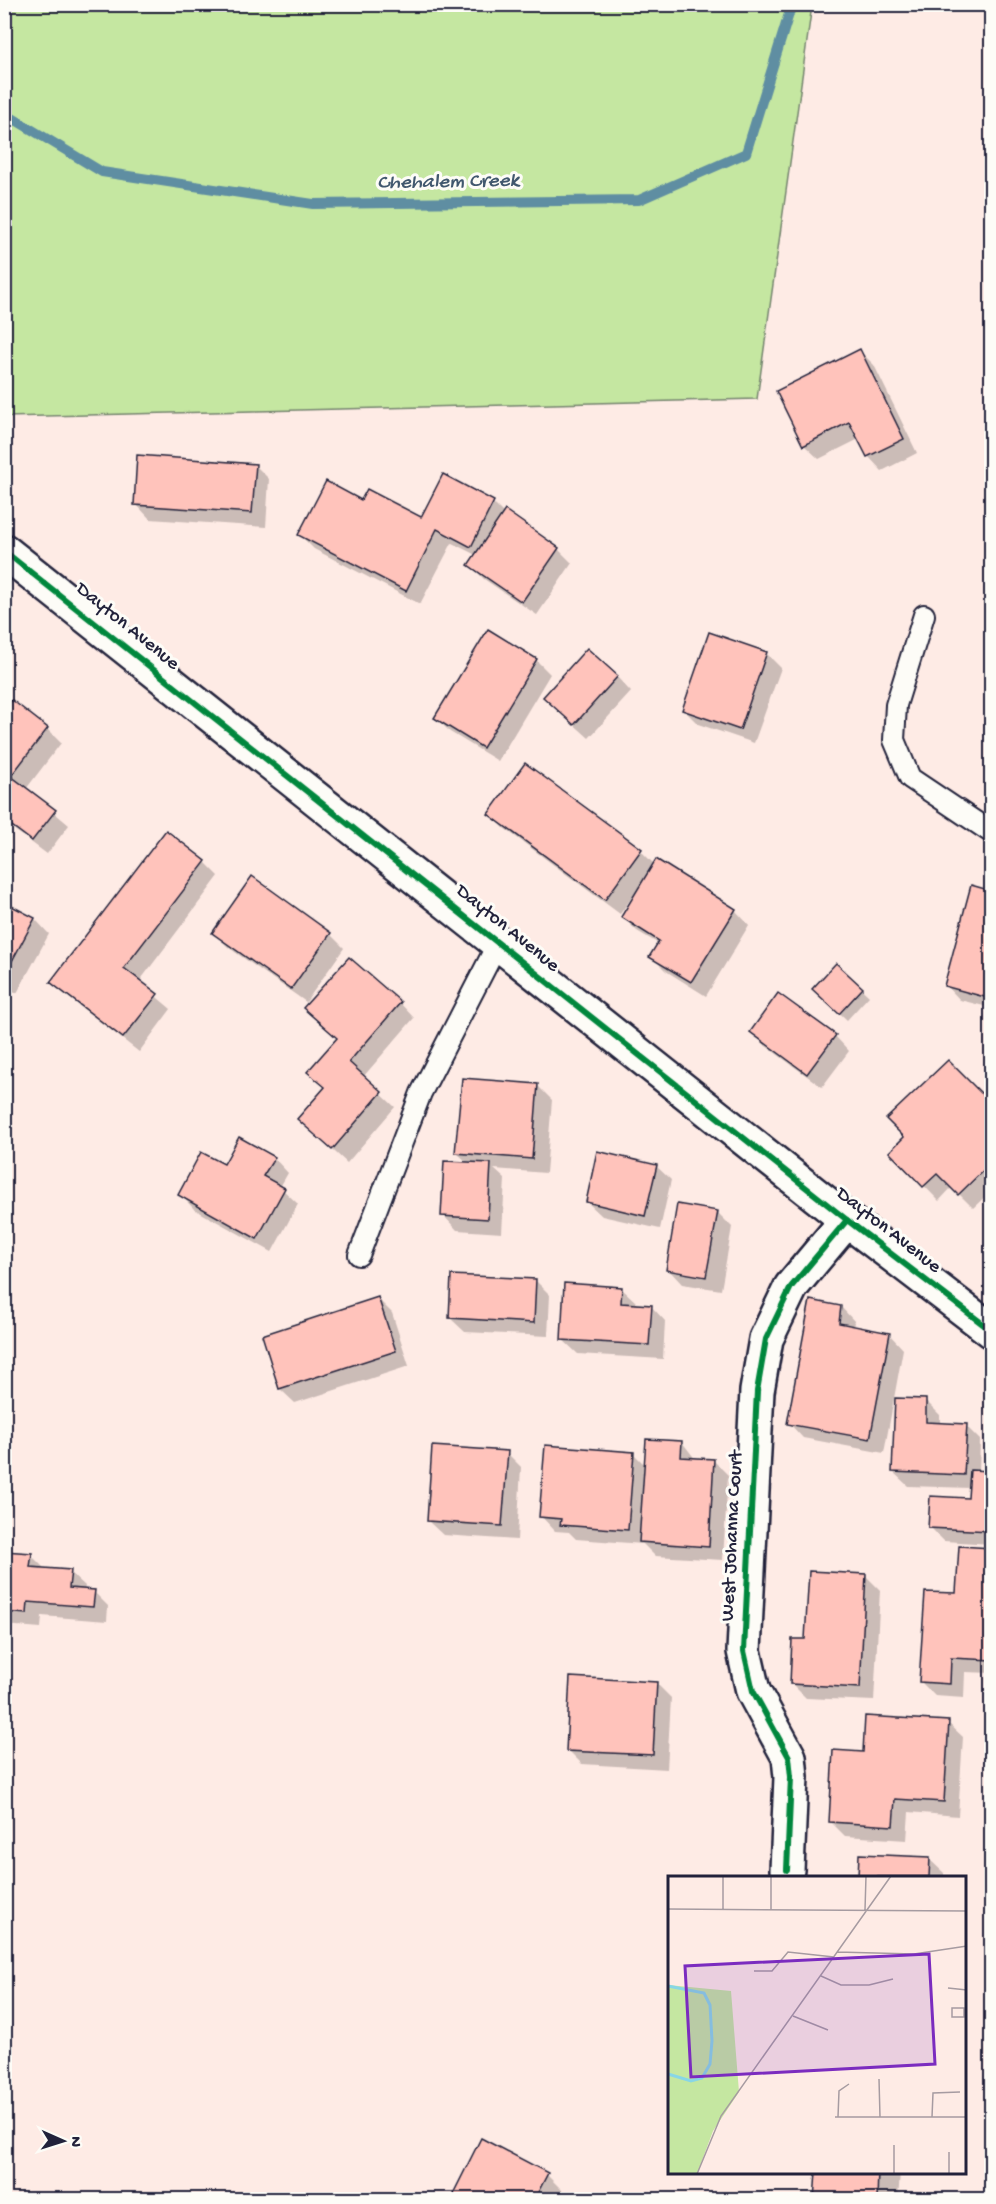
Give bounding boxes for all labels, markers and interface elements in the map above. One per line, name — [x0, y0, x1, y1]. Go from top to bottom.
water label: Chehalem Creek — [377, 169, 522, 197]
street label: Dayton Avenue — [69, 577, 184, 676]
street label: Dayton Avenue — [449, 879, 564, 978]
street label: Dayton Avenue — [829, 1182, 946, 1280]
street label: West Johanna Court — [717, 1448, 749, 1622]
inset map — [668, 1876, 966, 2174]
north arrow — [33, 2111, 93, 2171]
text: N — [65, 2136, 84, 2148]

